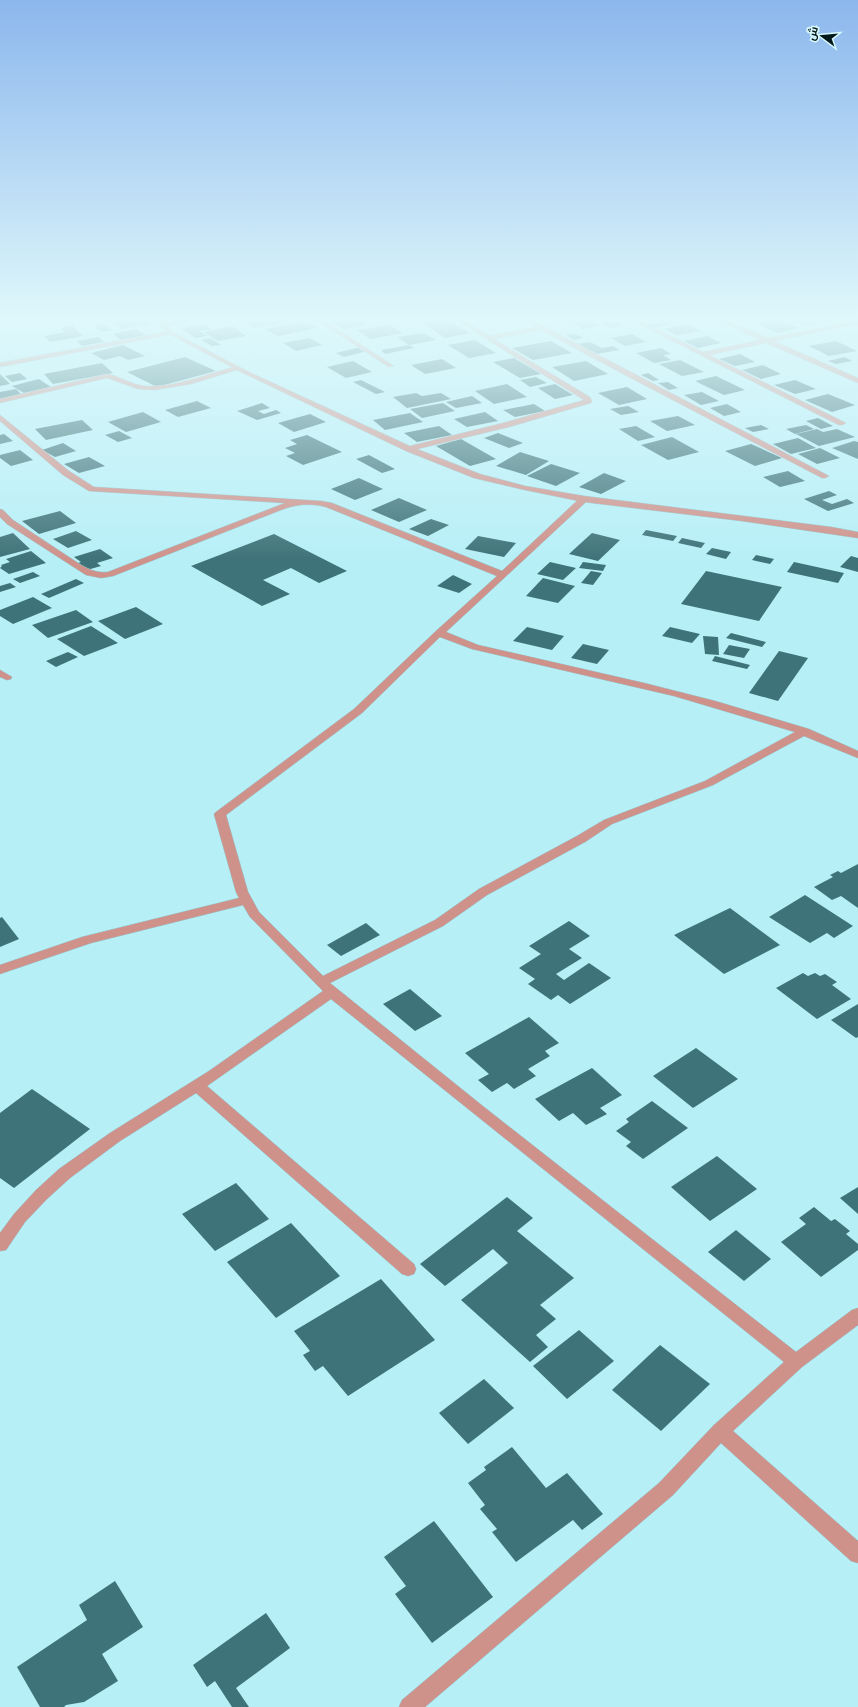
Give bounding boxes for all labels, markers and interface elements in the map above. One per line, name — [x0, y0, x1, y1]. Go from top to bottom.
north arrow — [802, 16, 842, 56]
text: ش — [805, 25, 821, 42]

